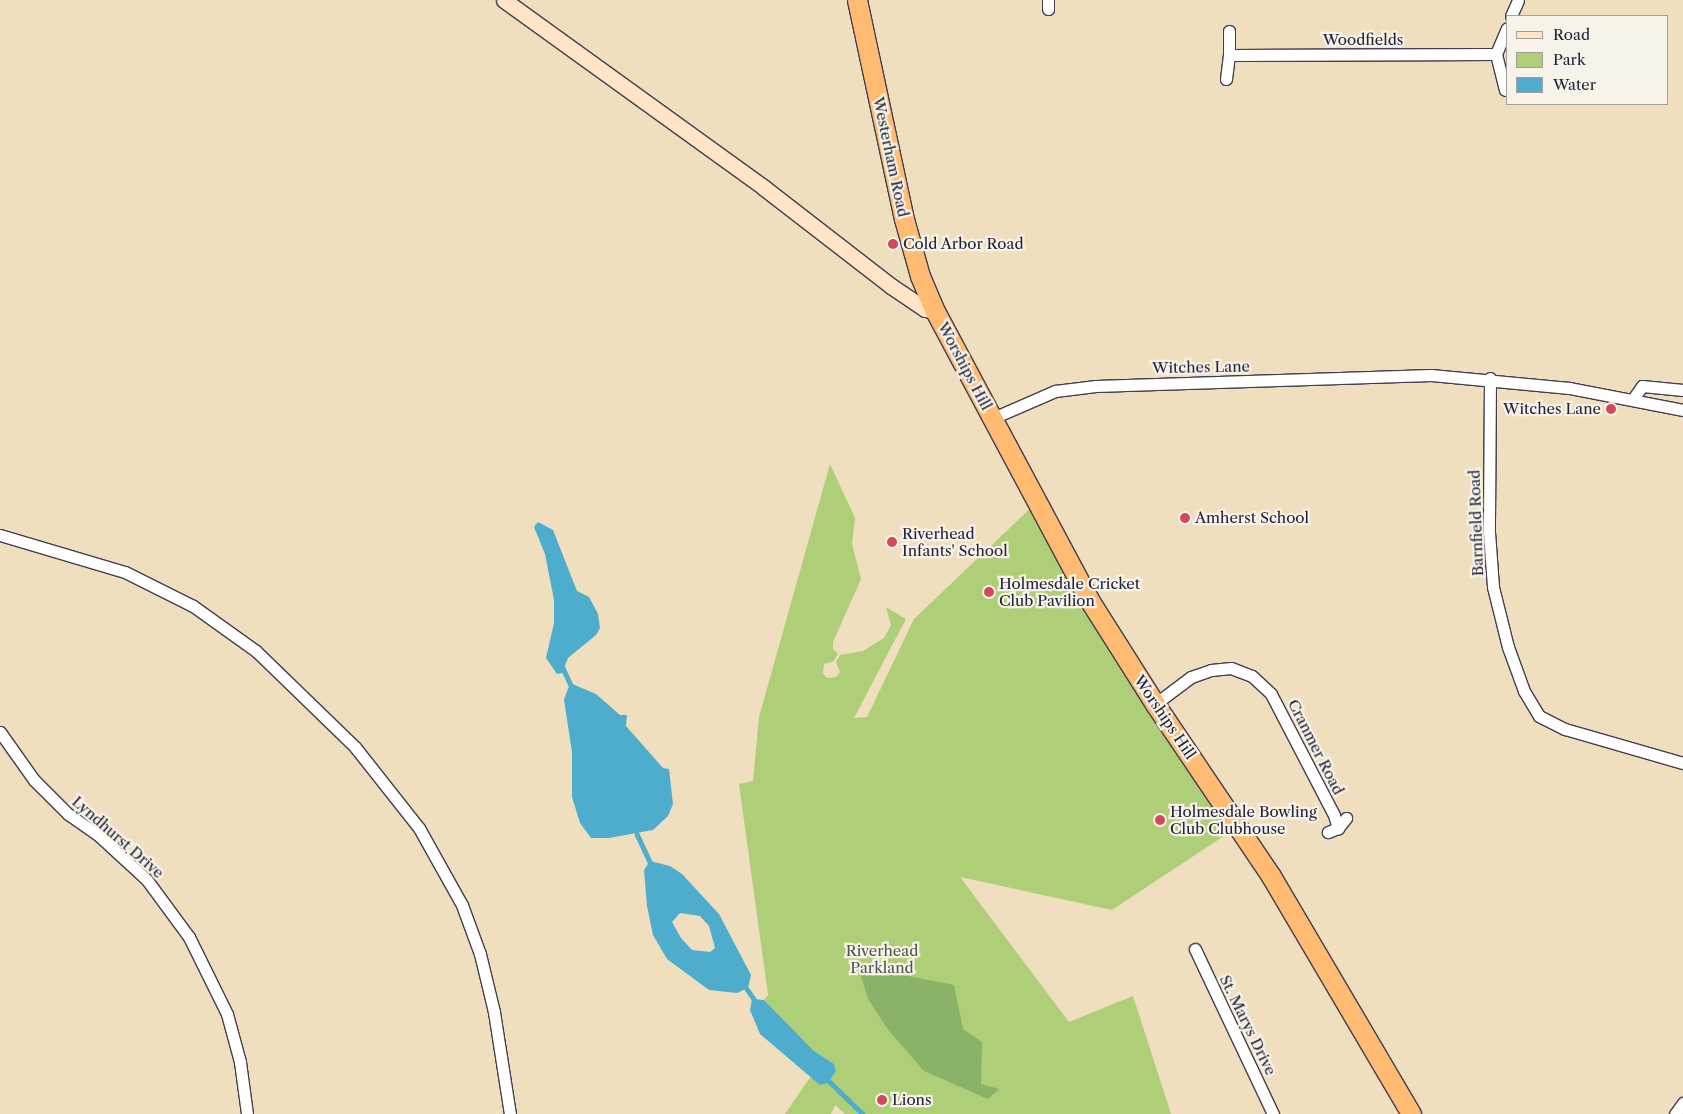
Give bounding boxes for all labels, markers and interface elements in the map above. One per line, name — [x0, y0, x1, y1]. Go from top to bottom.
legend — [1506, 15, 1668, 105]
text: Road — [1553, 25, 1590, 44]
street label: Woodfields — [1323, 31, 1403, 49]
text: Park — [1553, 50, 1586, 69]
text: Water — [1553, 75, 1596, 94]
street label: Westerham Road — [869, 95, 913, 219]
place label: Cold Arbor Road — [903, 235, 1024, 253]
marker: Cold Arbor Road — [887, 238, 899, 250]
street label: Worships Hill — [934, 319, 996, 413]
street label: Witches Lane — [1152, 357, 1250, 377]
place label: Witches Lane — [1503, 400, 1601, 418]
marker: Witches Lane — [1605, 403, 1617, 415]
street label: Barnfield Road — [1465, 469, 1487, 577]
place label: Amherst School — [1195, 509, 1309, 527]
marker: Amherst School — [1179, 512, 1191, 524]
place label: Riverhead Infants' School — [902, 524, 1008, 559]
marker: Riverhead Infants' School — [886, 536, 898, 548]
place label: Holmesdale Cricket Club Pavilion — [999, 574, 1140, 609]
marker: Holmesdale Cricket Club Pavilion — [983, 586, 995, 598]
street label: Worships Hill — [1130, 672, 1200, 762]
street label: Cranmer Road — [1284, 696, 1348, 798]
street label: Lyndhurst Drive — [68, 792, 168, 882]
place label: Holmesdale Bowling Club Clubhouse — [1170, 802, 1317, 837]
marker: Holmesdale Bowling Club Clubhouse — [1154, 814, 1166, 826]
park label: Riverhead Parkland — [846, 941, 918, 976]
street label: St. Marys Drive — [1216, 972, 1280, 1078]
place label: Lions — [892, 1091, 932, 1109]
marker: Lions — [876, 1094, 888, 1106]

